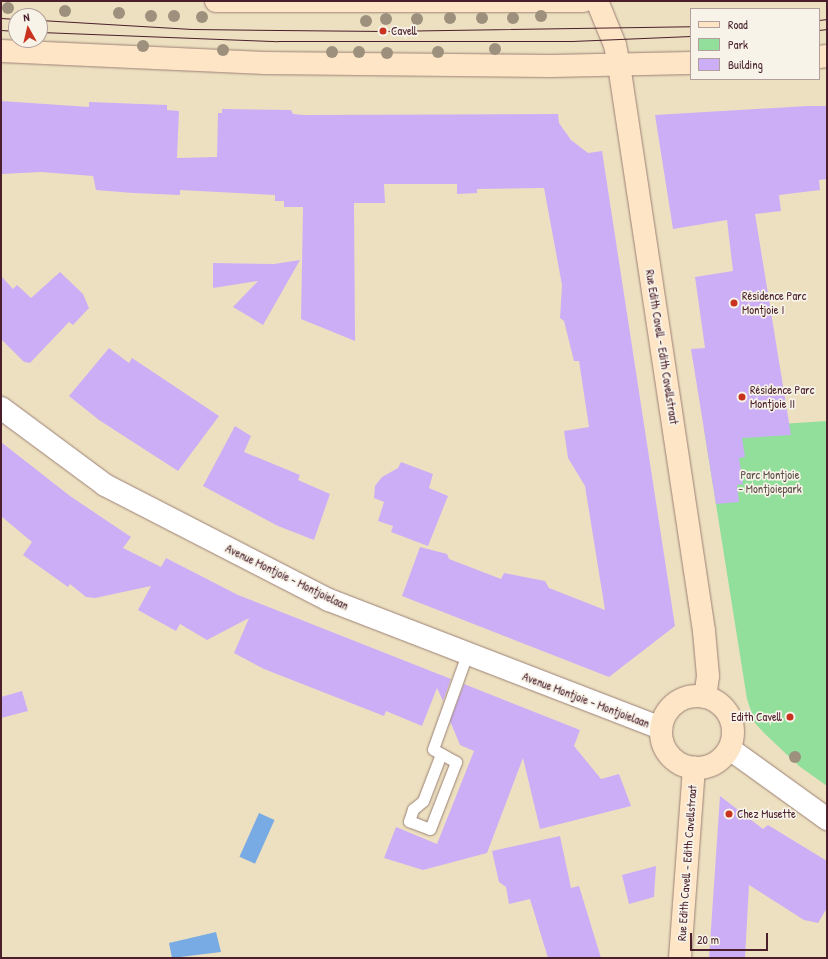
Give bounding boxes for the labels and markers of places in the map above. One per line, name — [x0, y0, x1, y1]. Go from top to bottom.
place label: Cavell — [391, 24, 417, 38]
marker: Cavell — [378, 26, 388, 36]
place label: Résidence Parc Montjoie I — [742, 289, 806, 317]
marker: Résidence Parc Montjoie I — [729, 298, 739, 308]
place label: Résidence Parc Montjoie II — [750, 383, 814, 411]
marker: Résidence Parc Montjoie II — [737, 392, 747, 402]
place label: Edith Cavell — [731, 710, 782, 724]
marker: Edith Cavell — [785, 712, 795, 722]
place label: Chez Musette — [737, 807, 796, 821]
marker: Chez Musette — [724, 809, 734, 819]

